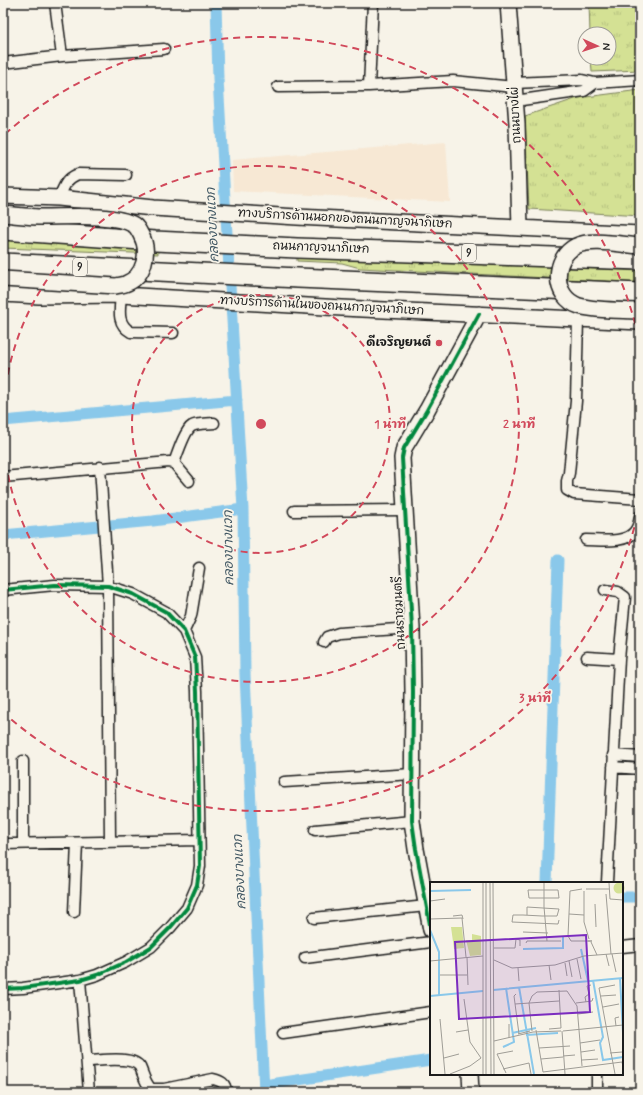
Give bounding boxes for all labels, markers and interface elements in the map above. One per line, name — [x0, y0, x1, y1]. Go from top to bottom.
north arrow — [577, 26, 617, 66]
text: N — [599, 42, 613, 50]
street label: ถนนบางไผ่ — [506, 86, 525, 144]
water label: คลองบางแวก — [203, 186, 223, 263]
street label: ทางบริการด้านนอกของถนนกาญจนาภิเษก — [237, 205, 453, 233]
street label: ถนนกาญจนาภิเษก — [272, 238, 370, 258]
road number: 9 — [462, 244, 476, 262]
road number: 9 — [73, 258, 87, 276]
street label: ทางบริการด้านในของถนนกาญจนาภิเษก — [219, 292, 425, 319]
place label: ดีเจริญยนต์ — [366, 334, 431, 351]
marker: ดีเจริญยนต์ — [434, 338, 444, 348]
text: 1 นาที — [374, 416, 406, 433]
text: 2 นาที — [503, 416, 535, 433]
centre of rings — [254, 417, 268, 431]
water label: คลองบางแวก — [220, 510, 238, 586]
street label: ถนนราชมนตรี — [390, 575, 410, 650]
text: 3 นาที — [519, 690, 551, 707]
water label: คลองบางแวก — [230, 833, 250, 910]
inset map — [430, 882, 623, 1075]

